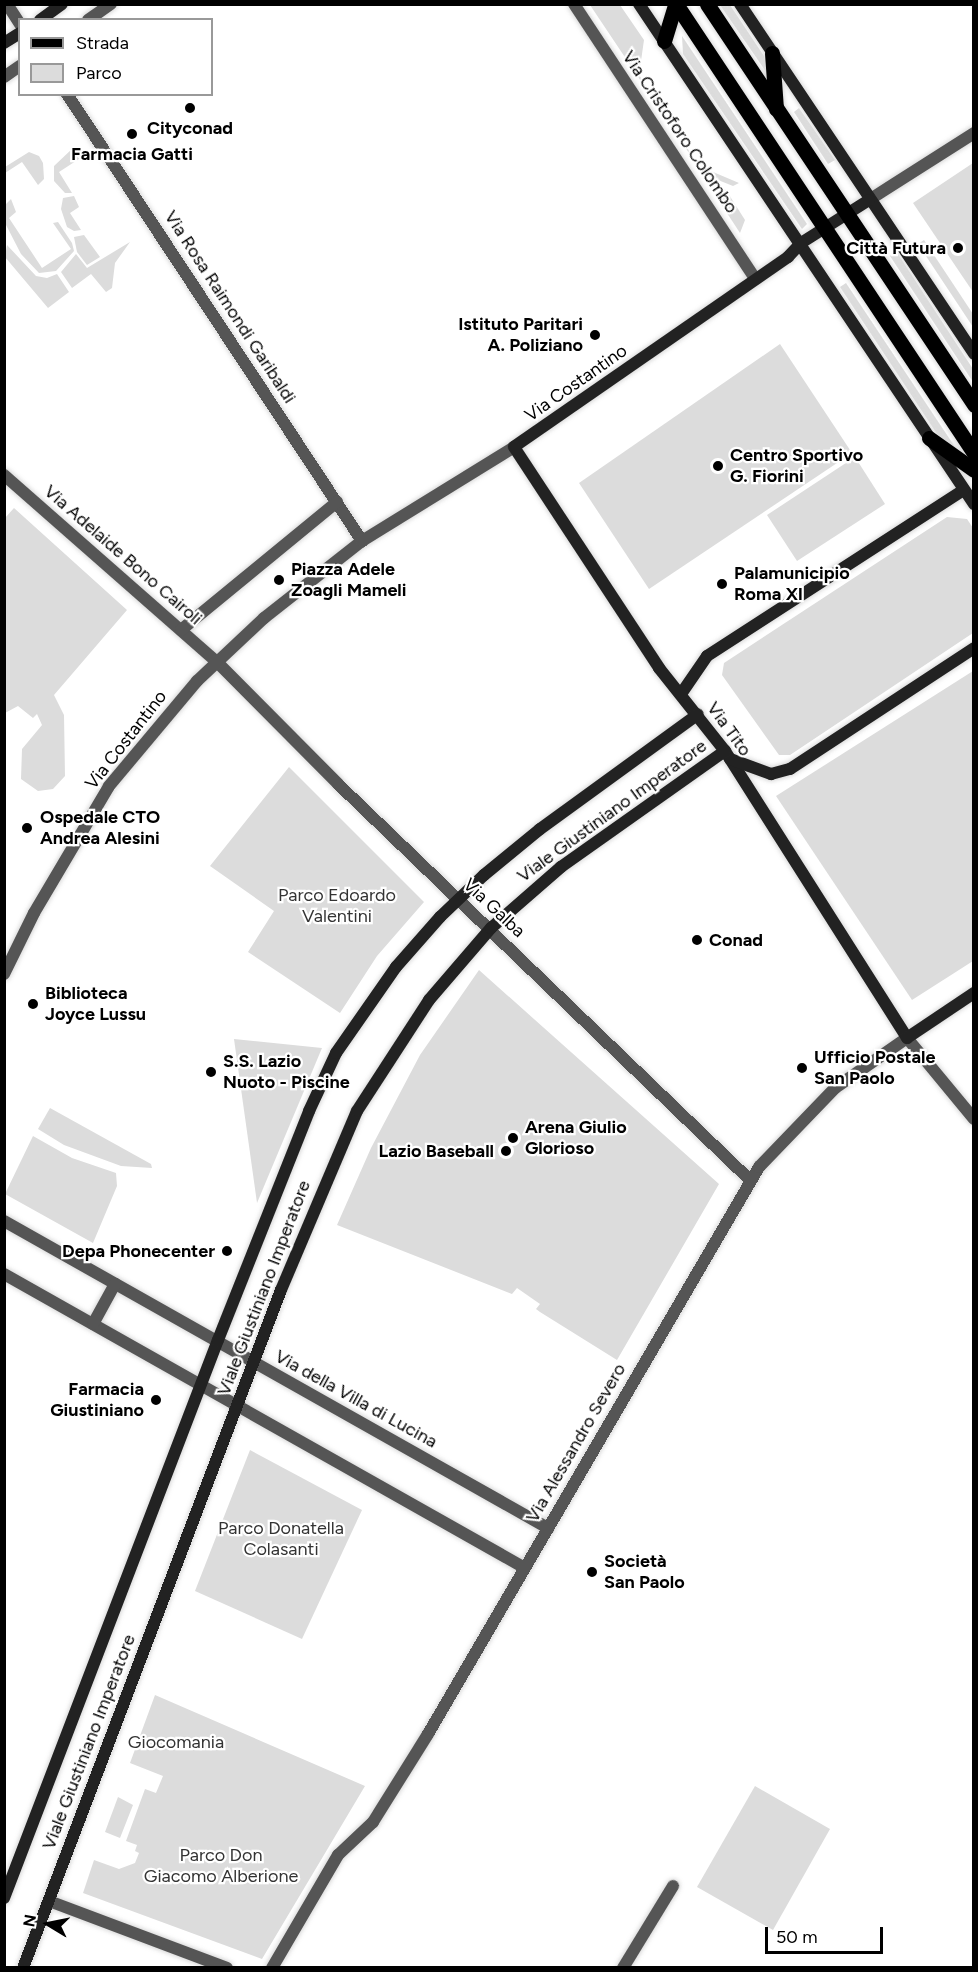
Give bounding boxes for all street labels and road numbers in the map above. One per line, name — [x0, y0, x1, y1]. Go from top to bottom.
street label: Via Cristoforo Colombo — [618, 47, 742, 217]
street label: Via Rosa Raimondi Garibaldi — [160, 207, 300, 407]
street label: Via Costantino — [521, 340, 631, 426]
street label: Via Adelaide Bono Cairoli — [40, 481, 206, 629]
street label: Via Costantino — [81, 686, 171, 794]
street label: Via Tito — [702, 698, 756, 760]
street label: Viale Giustiniano Imperatore — [513, 735, 711, 887]
street label: Via Galba — [459, 874, 529, 942]
street label: Viale Giustiniano Imperatore — [213, 1177, 315, 1399]
street label: Via della Villa di Lucina — [271, 1345, 441, 1453]
street label: Via Alessandro Severo — [522, 1360, 630, 1526]
street label: Viale Giustiniano Imperatore — [38, 1631, 140, 1853]

